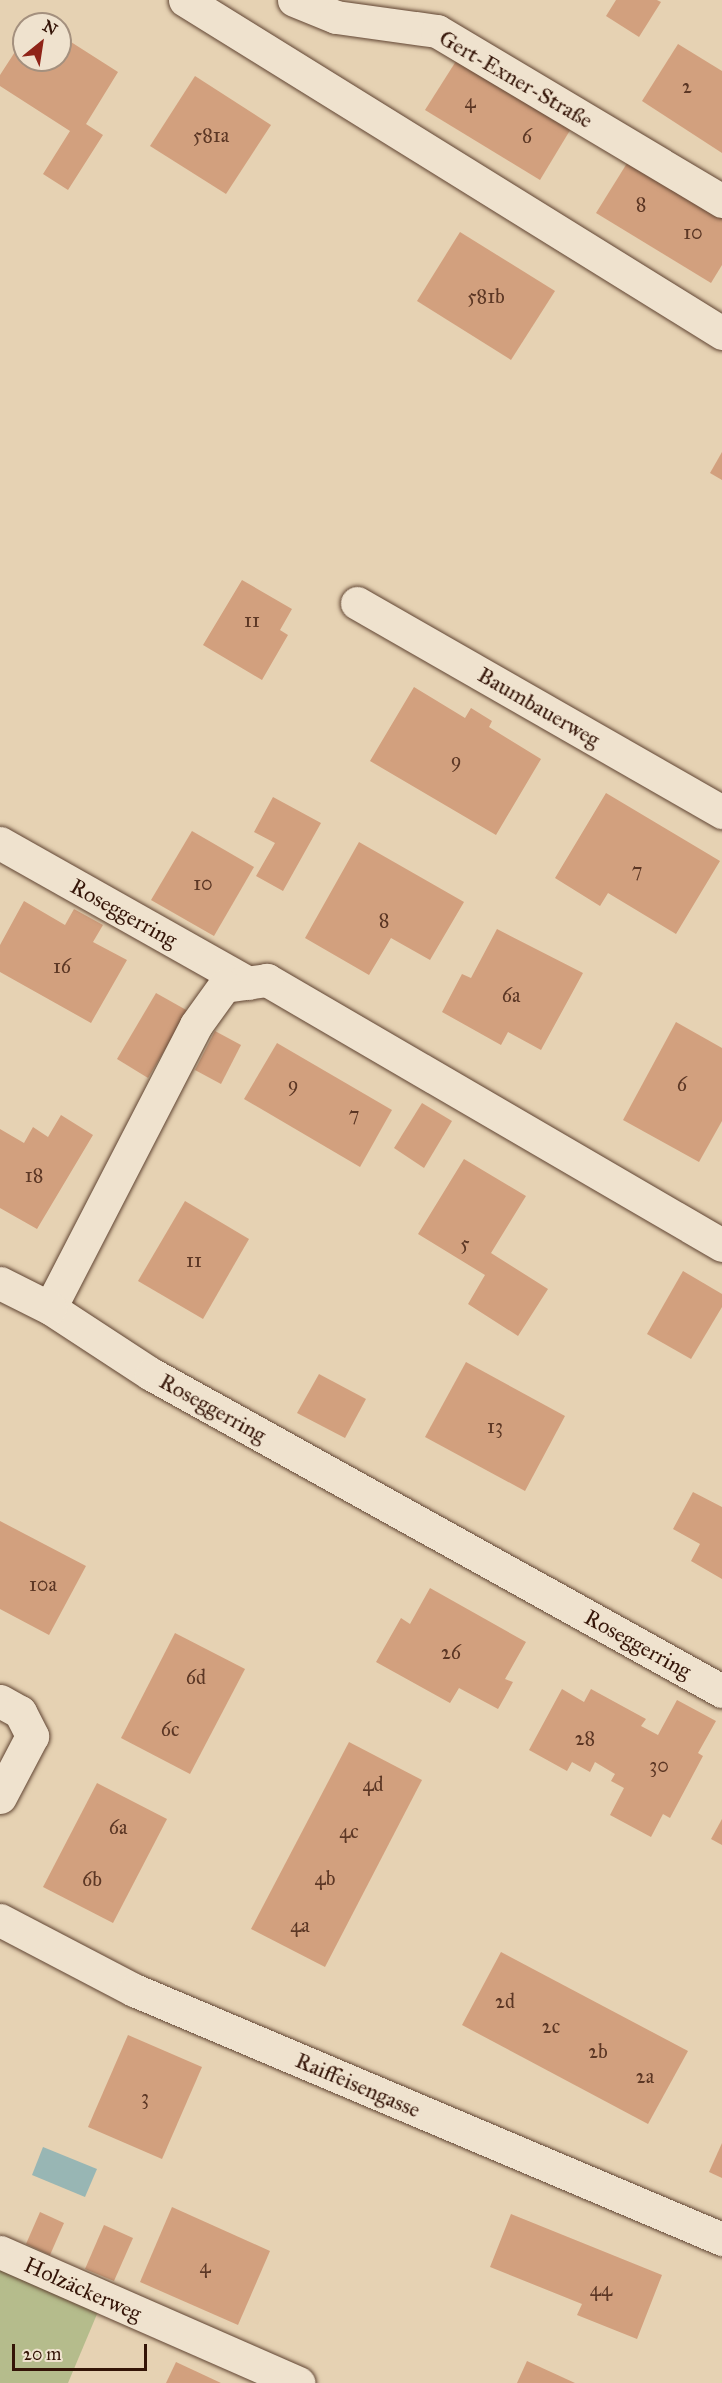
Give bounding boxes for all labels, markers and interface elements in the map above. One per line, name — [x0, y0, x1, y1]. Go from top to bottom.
north arrow — [12, 12, 72, 72]
text: N — [40, 16, 61, 39]
street label: Gert-Exner-Straße — [435, 24, 597, 134]
house number: 2 — [682, 74, 692, 98]
house number: 4 — [464, 89, 476, 113]
house number: 581a — [193, 123, 229, 147]
house number: 6 — [522, 124, 532, 148]
house number: 8 — [636, 192, 646, 216]
house number: 10 — [683, 220, 703, 244]
house number: 581b — [467, 284, 505, 308]
house number: 11 — [244, 608, 260, 632]
street label: Baumbauerweg — [473, 661, 605, 753]
house number: 9 — [451, 748, 461, 772]
house number: 7 — [632, 858, 642, 882]
house number: 10 — [193, 871, 213, 895]
street label: Roseggerring — [66, 873, 182, 953]
house number: 8 — [379, 908, 389, 932]
house number: 16 — [53, 954, 71, 978]
house number: 6a — [502, 983, 520, 1007]
house number: 9 — [288, 1072, 298, 1096]
house number: 6 — [677, 1072, 687, 1096]
house number: 7 — [349, 1102, 359, 1126]
house number: 18 — [25, 1163, 43, 1187]
house number: 5 — [460, 1231, 470, 1255]
house number: 11 — [186, 1248, 202, 1272]
street label: Roseggerring — [155, 1368, 271, 1448]
house number: 13 — [487, 1414, 503, 1438]
house number: 10a — [29, 1572, 57, 1596]
street label: Roseggerring — [580, 1604, 696, 1684]
house number: 26 — [441, 1640, 461, 1664]
house number: 6d — [186, 1665, 206, 1689]
house number: 6c — [161, 1717, 179, 1741]
house number: 28 — [575, 1726, 595, 1750]
house number: 30 — [649, 1753, 669, 1777]
house number: 4d — [362, 1772, 384, 1796]
house number: 6a — [109, 1815, 127, 1839]
house number: 4c — [339, 1819, 359, 1843]
house number: 4b — [315, 1866, 335, 1890]
house number: 6b — [82, 1867, 102, 1891]
house number: 4a — [290, 1913, 310, 1937]
house number: 2d — [495, 1989, 515, 2013]
house number: 2c — [542, 2014, 560, 2038]
house number: 2b — [588, 2039, 608, 2063]
street label: Raiffeisengasse — [292, 2047, 424, 2123]
house number: 2a — [636, 2064, 654, 2088]
house number: 3 — [141, 2085, 149, 2109]
street label: Holzäckerweg — [20, 2251, 146, 2327]
house number: 4 — [199, 2254, 211, 2278]
house number: 44 — [590, 2277, 612, 2301]
scale bar — [15, 2332, 150, 2370]
text: 20 m — [23, 2343, 61, 2365]

